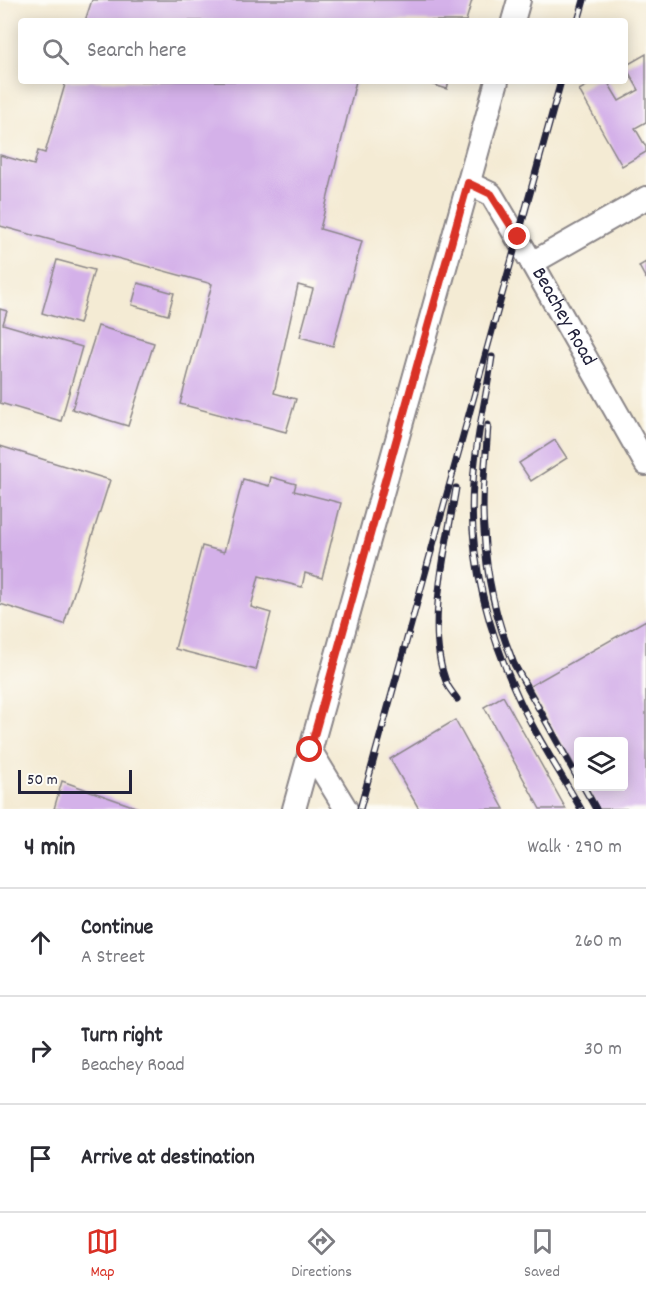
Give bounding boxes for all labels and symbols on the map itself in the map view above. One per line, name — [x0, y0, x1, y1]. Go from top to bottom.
route end — [504, 223, 530, 249]
street label: Beachey Road — [523, 262, 603, 372]
route start — [296, 736, 322, 762]
scale bar — [18, 767, 132, 794]

